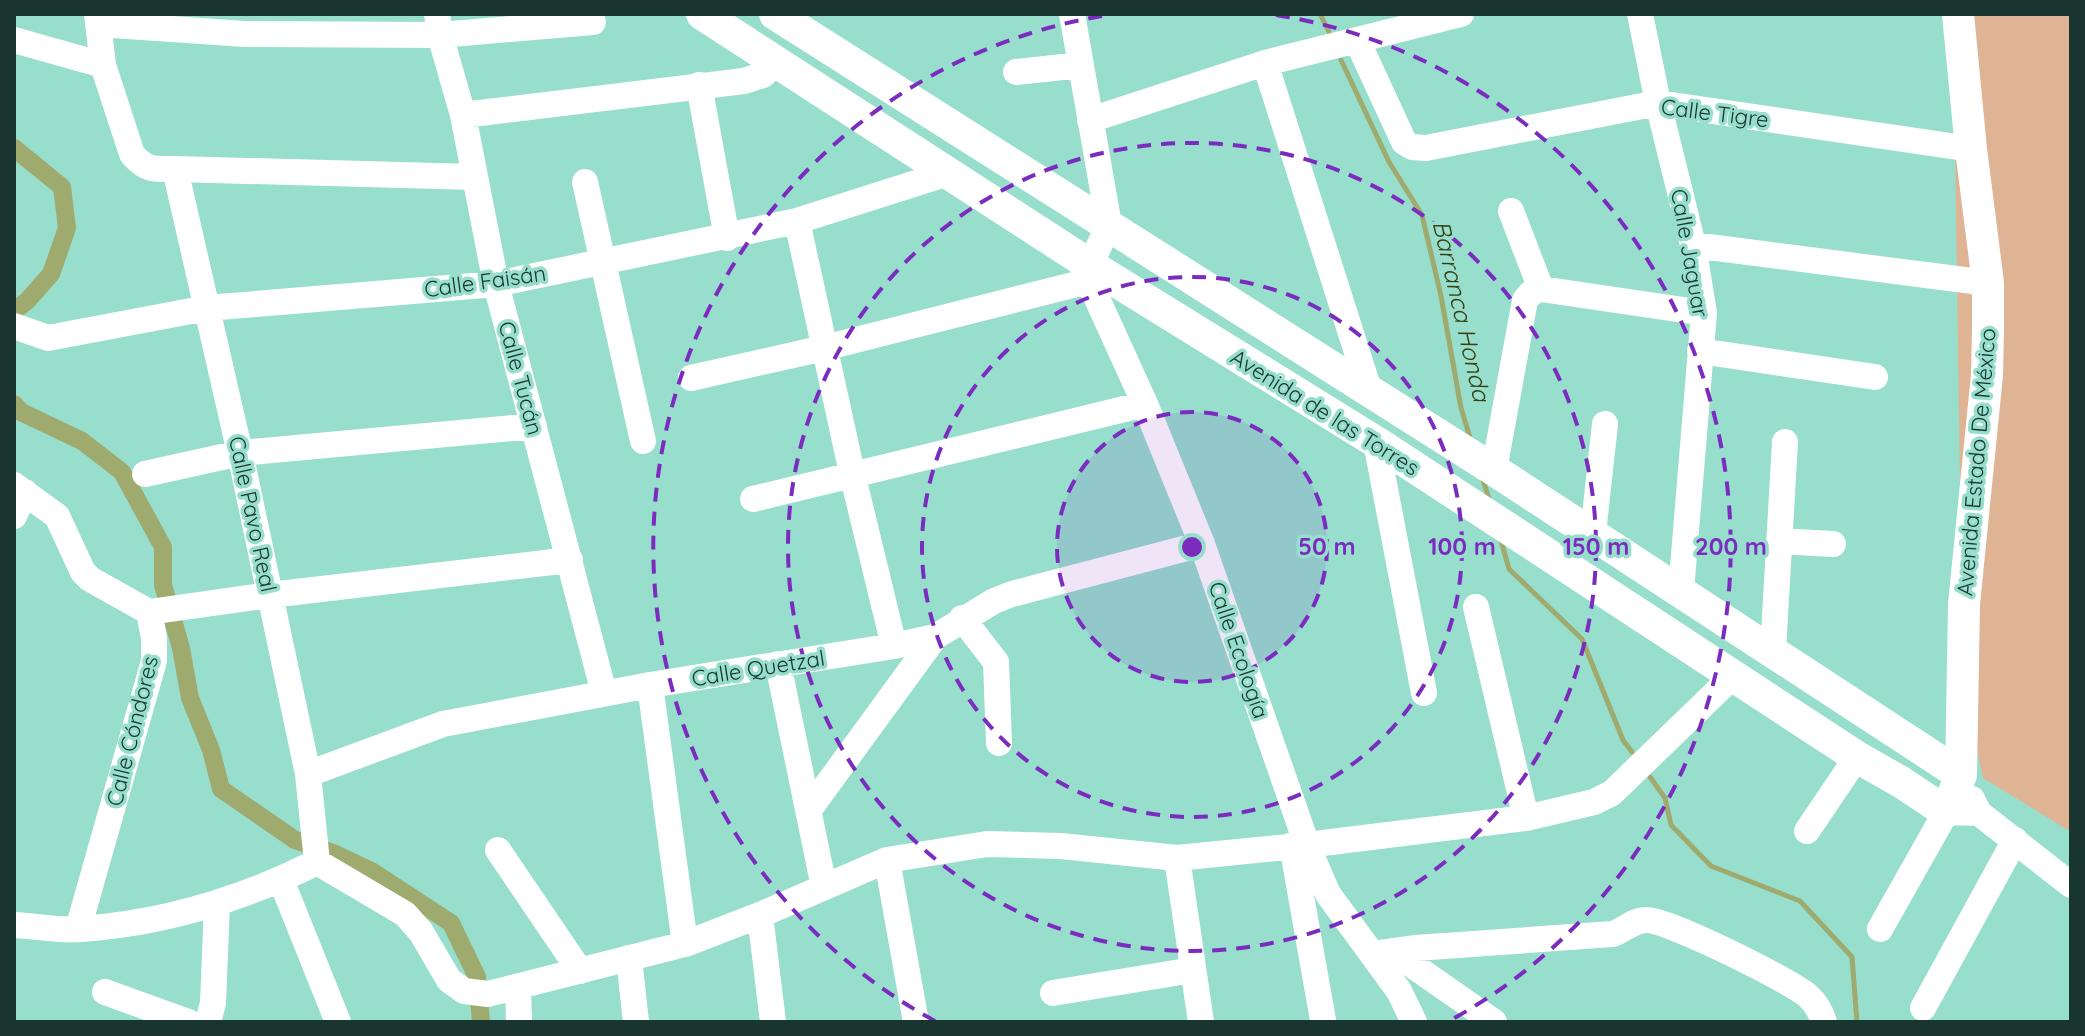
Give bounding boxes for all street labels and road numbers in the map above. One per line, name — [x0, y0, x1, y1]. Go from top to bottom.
street label: Calle Tigre — [1660, 93, 1770, 133]
street label: Calle Jaguar — [1665, 187, 1715, 320]
street label: Calle Faisán — [422, 259, 548, 303]
street label: Calle Tucán — [492, 318, 550, 438]
street label: Avenida Estado De México — [1950, 327, 2002, 597]
street label: Avenida de las Torres — [1225, 343, 1425, 481]
street label: Calle Pavo Real — [223, 434, 283, 594]
street label: Calle Ecología — [1202, 578, 1276, 722]
street label: Calle Quetzal — [689, 644, 827, 692]
street label: Calle Cóndores — [100, 653, 164, 809]

